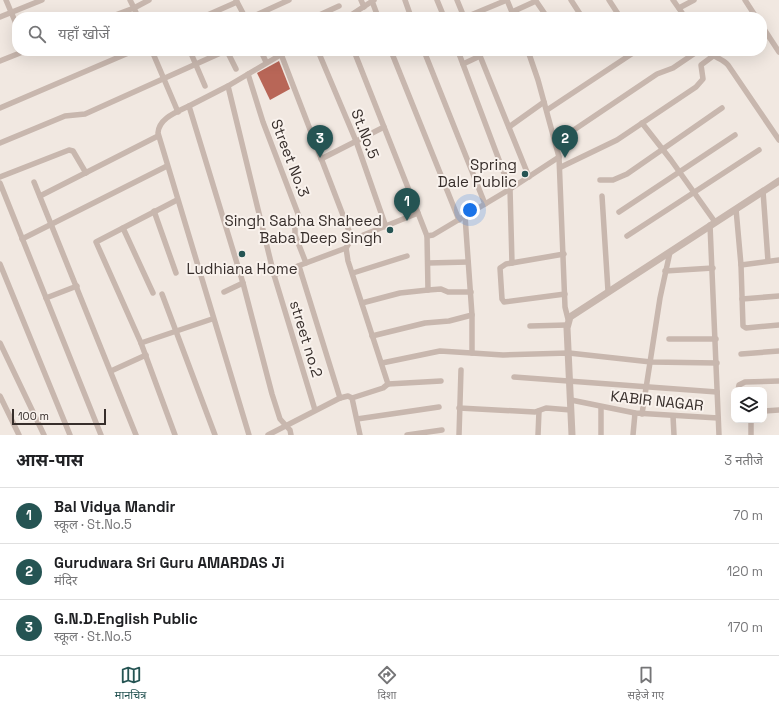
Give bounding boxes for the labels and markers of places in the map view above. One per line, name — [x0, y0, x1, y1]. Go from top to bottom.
pin: 3 — [307, 125, 333, 158]
pin: 2 — [552, 125, 578, 158]
place label: Spring Dale Public — [438, 155, 517, 191]
marker: Spring Dale Public — [520, 169, 530, 179]
pin: 1 — [394, 188, 420, 221]
place label: Singh Sabha Shaheed Baba Deep Singh — [224, 211, 382, 247]
marker: Singh Sabha Shaheed Baba Deep Singh — [385, 225, 395, 235]
marker: Ludhiana Home — [237, 249, 247, 259]
place label: Ludhiana Home — [186, 259, 298, 278]

